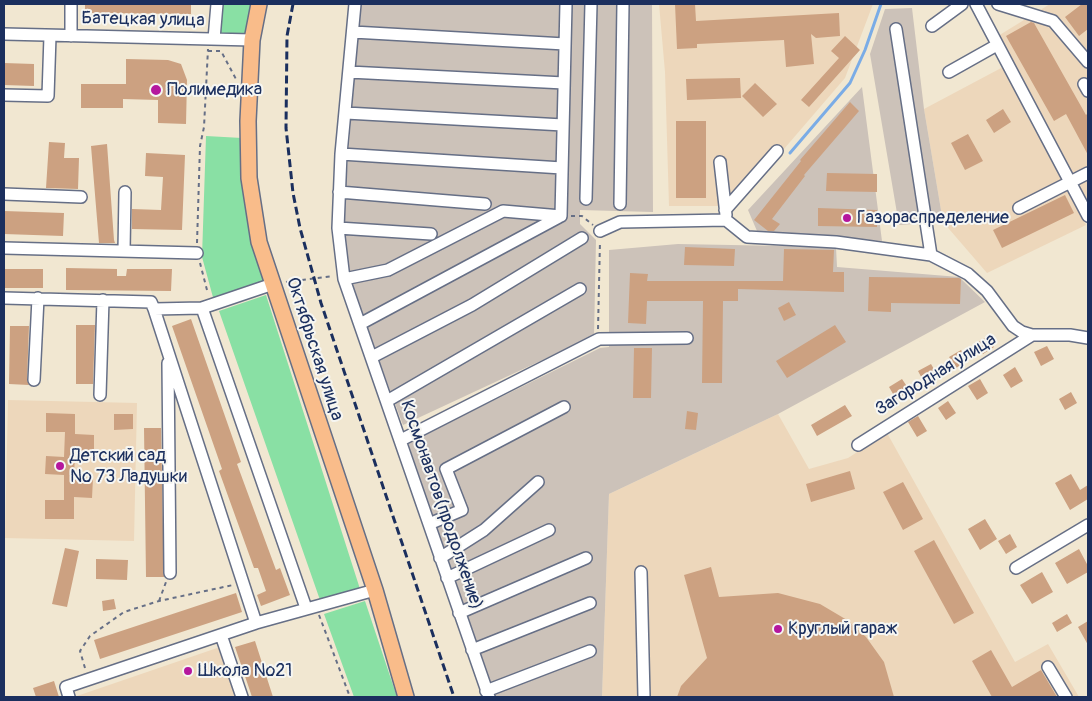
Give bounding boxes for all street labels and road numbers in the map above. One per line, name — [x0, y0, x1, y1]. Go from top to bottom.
street label: Батецкая улица — [81, 8, 205, 32]
street label: Октябрьская улица — [281, 275, 347, 423]
street label: Загородная улица — [872, 329, 1000, 421]
street label: Космонавтов(продолжение) — [395, 397, 487, 613]

